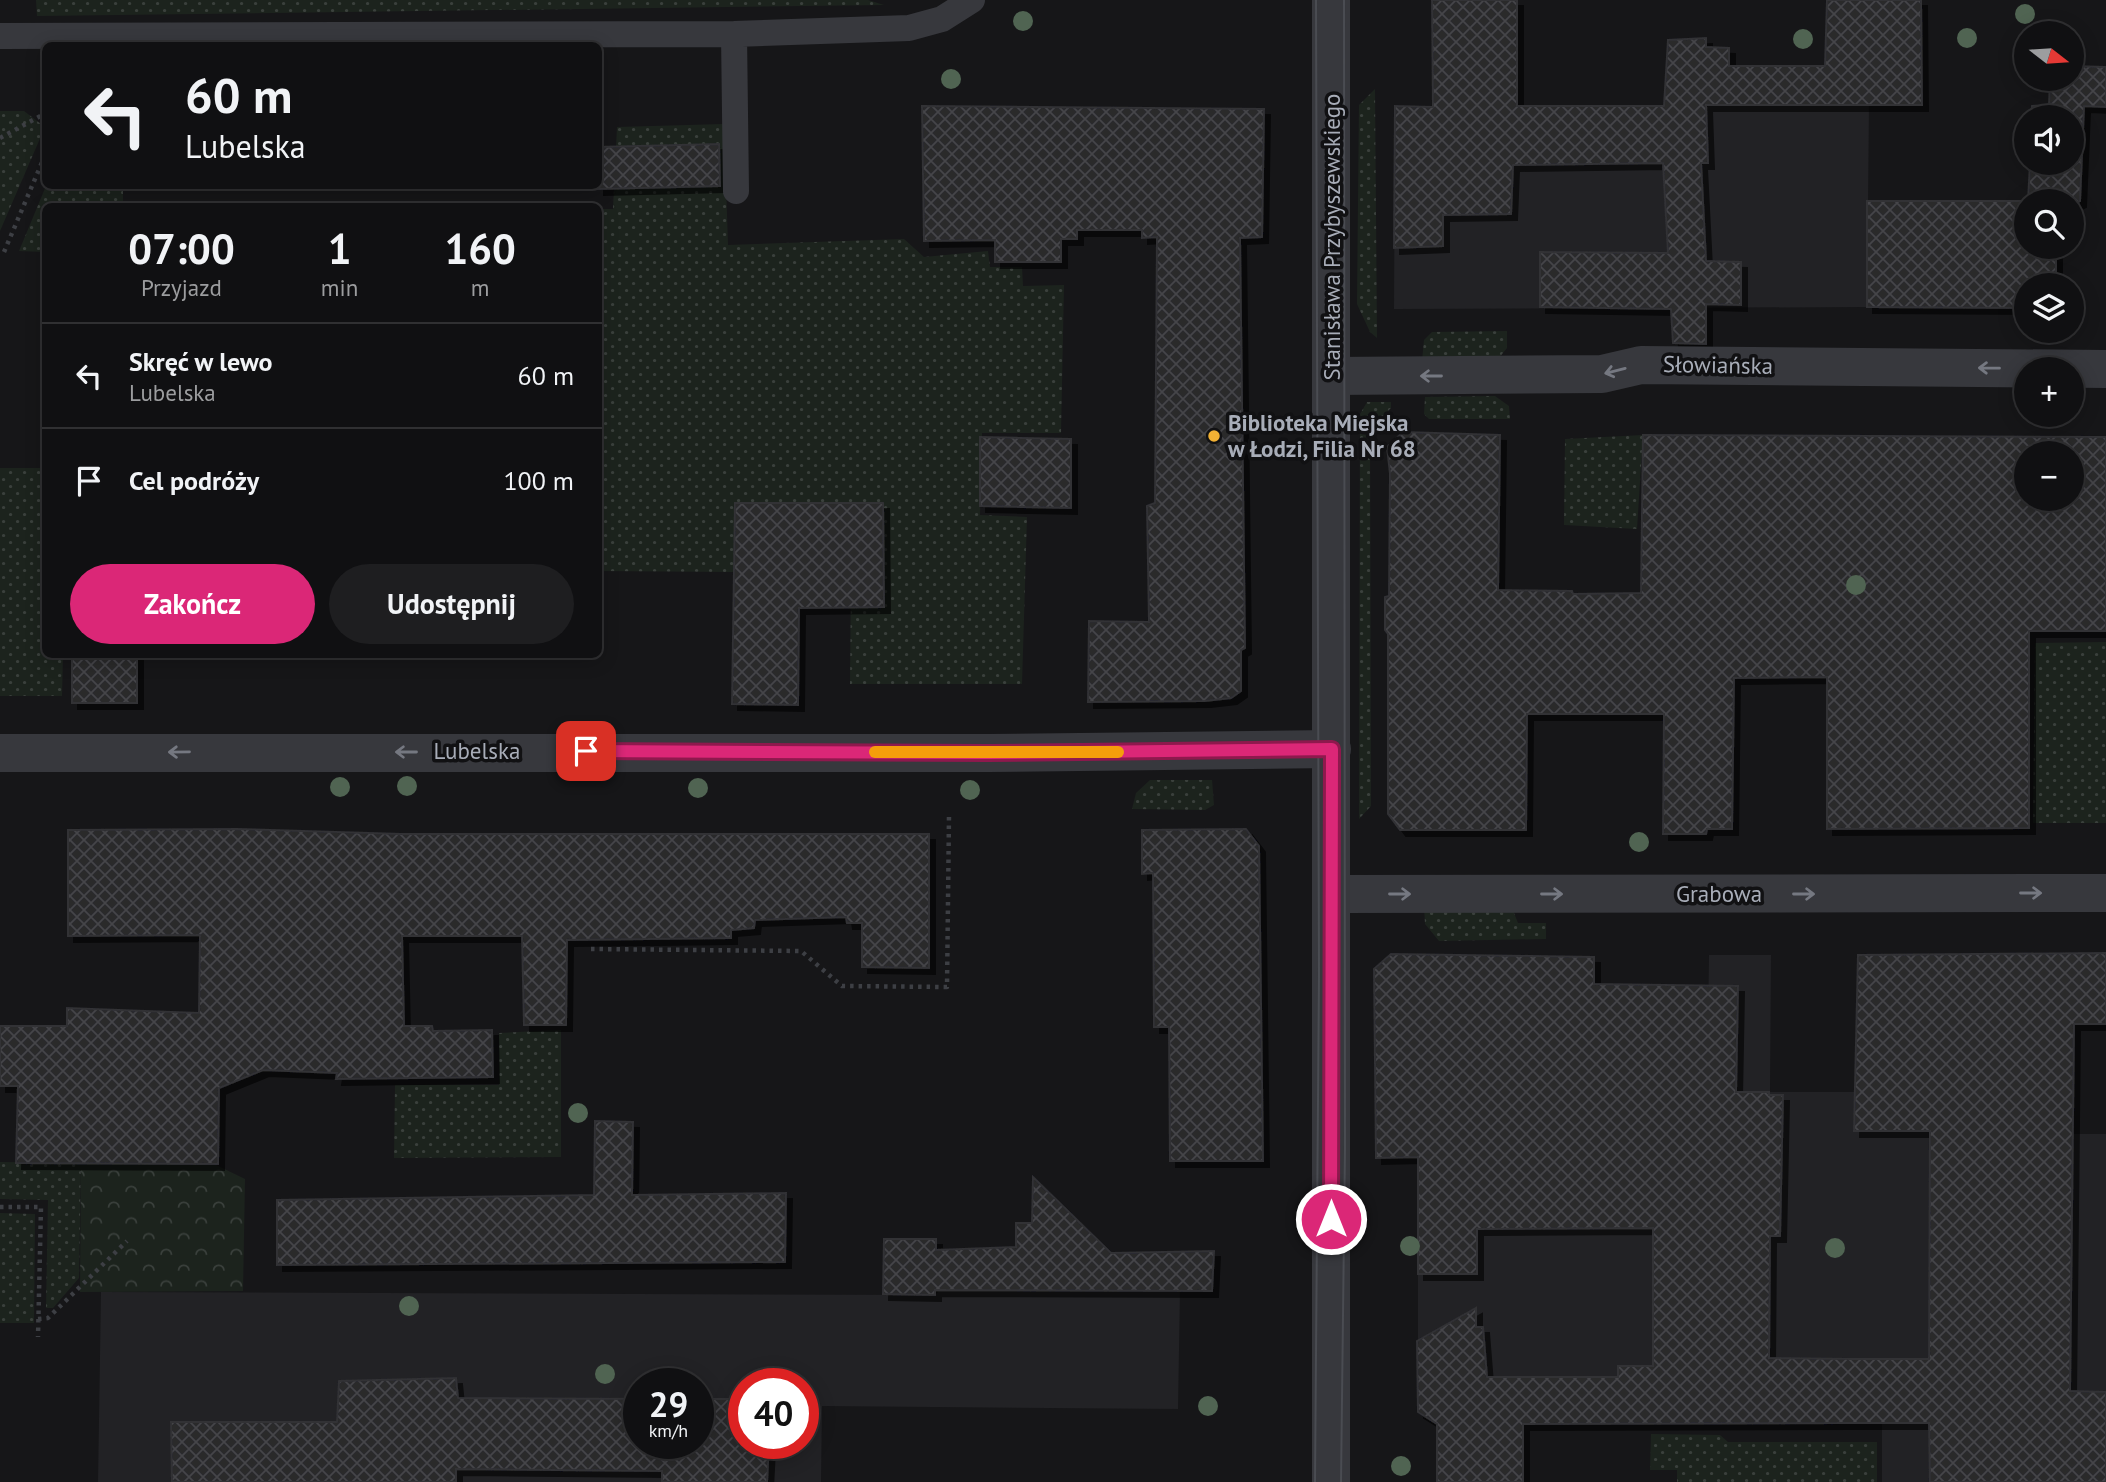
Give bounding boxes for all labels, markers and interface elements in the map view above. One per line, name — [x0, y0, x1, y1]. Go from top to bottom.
north arrow — [2014, 21, 2084, 91]
map controls — [2014, 21, 2084, 511]
text: 60 m — [185, 63, 292, 127]
icon: left — [70, 70, 161, 161]
street label: Stanisława Przybyszewskiego — [1317, 94, 1346, 380]
button: sound — [2014, 105, 2084, 175]
text: Lubelska — [185, 125, 306, 167]
button: search — [2014, 189, 2084, 259]
text: 07:00 — [128, 221, 235, 276]
text: 1 — [328, 221, 351, 276]
text: 160 — [444, 221, 516, 276]
text: Przyjazd — [141, 273, 222, 302]
text: min — [321, 273, 358, 302]
text: m — [471, 273, 489, 302]
button: layers — [2014, 273, 2084, 343]
text: Skręć w lewo — [129, 345, 273, 378]
street label: Słowiańska — [1663, 349, 1773, 380]
icon: left — [70, 357, 108, 395]
button: + — [2014, 357, 2084, 427]
text: 60 m — [518, 359, 574, 392]
one-way arrow — [1978, 361, 2001, 375]
one-way arrow — [1604, 365, 1627, 378]
one-way arrow — [1420, 369, 1443, 383]
text: Lubelska — [129, 378, 216, 407]
place label: Biblioteka Miejska w Łodzi, Filia Nr 68 — [1227, 408, 1416, 463]
marker: Biblioteka Miejska w Łodzi, Filia Nr 68 — [1206, 428, 1222, 444]
button: − — [2014, 441, 2084, 511]
icon: arrive — [70, 462, 108, 500]
text: Cel podróży — [129, 464, 259, 497]
text: 100 m — [503, 464, 574, 497]
button: Zakończ — [70, 564, 315, 644]
button: Udostępnij — [329, 564, 574, 644]
pin — [556, 721, 616, 781]
icon: arrive — [567, 732, 605, 770]
street label: Lubelska — [434, 736, 520, 765]
one-way arrow — [395, 745, 418, 759]
one-way arrow — [168, 746, 191, 759]
street label: Grabowa — [1676, 879, 1762, 908]
one-way arrow — [2019, 886, 2042, 900]
one-way arrow — [1388, 887, 1411, 901]
one-way arrow — [1540, 887, 1563, 901]
one-way arrow — [1792, 887, 1815, 901]
position arrow — [1294, 1182, 1368, 1256]
speed limit sign: 40 — [728, 1368, 819, 1459]
text: 29 — [649, 1381, 688, 1427]
text: km/h — [649, 1419, 688, 1442]

